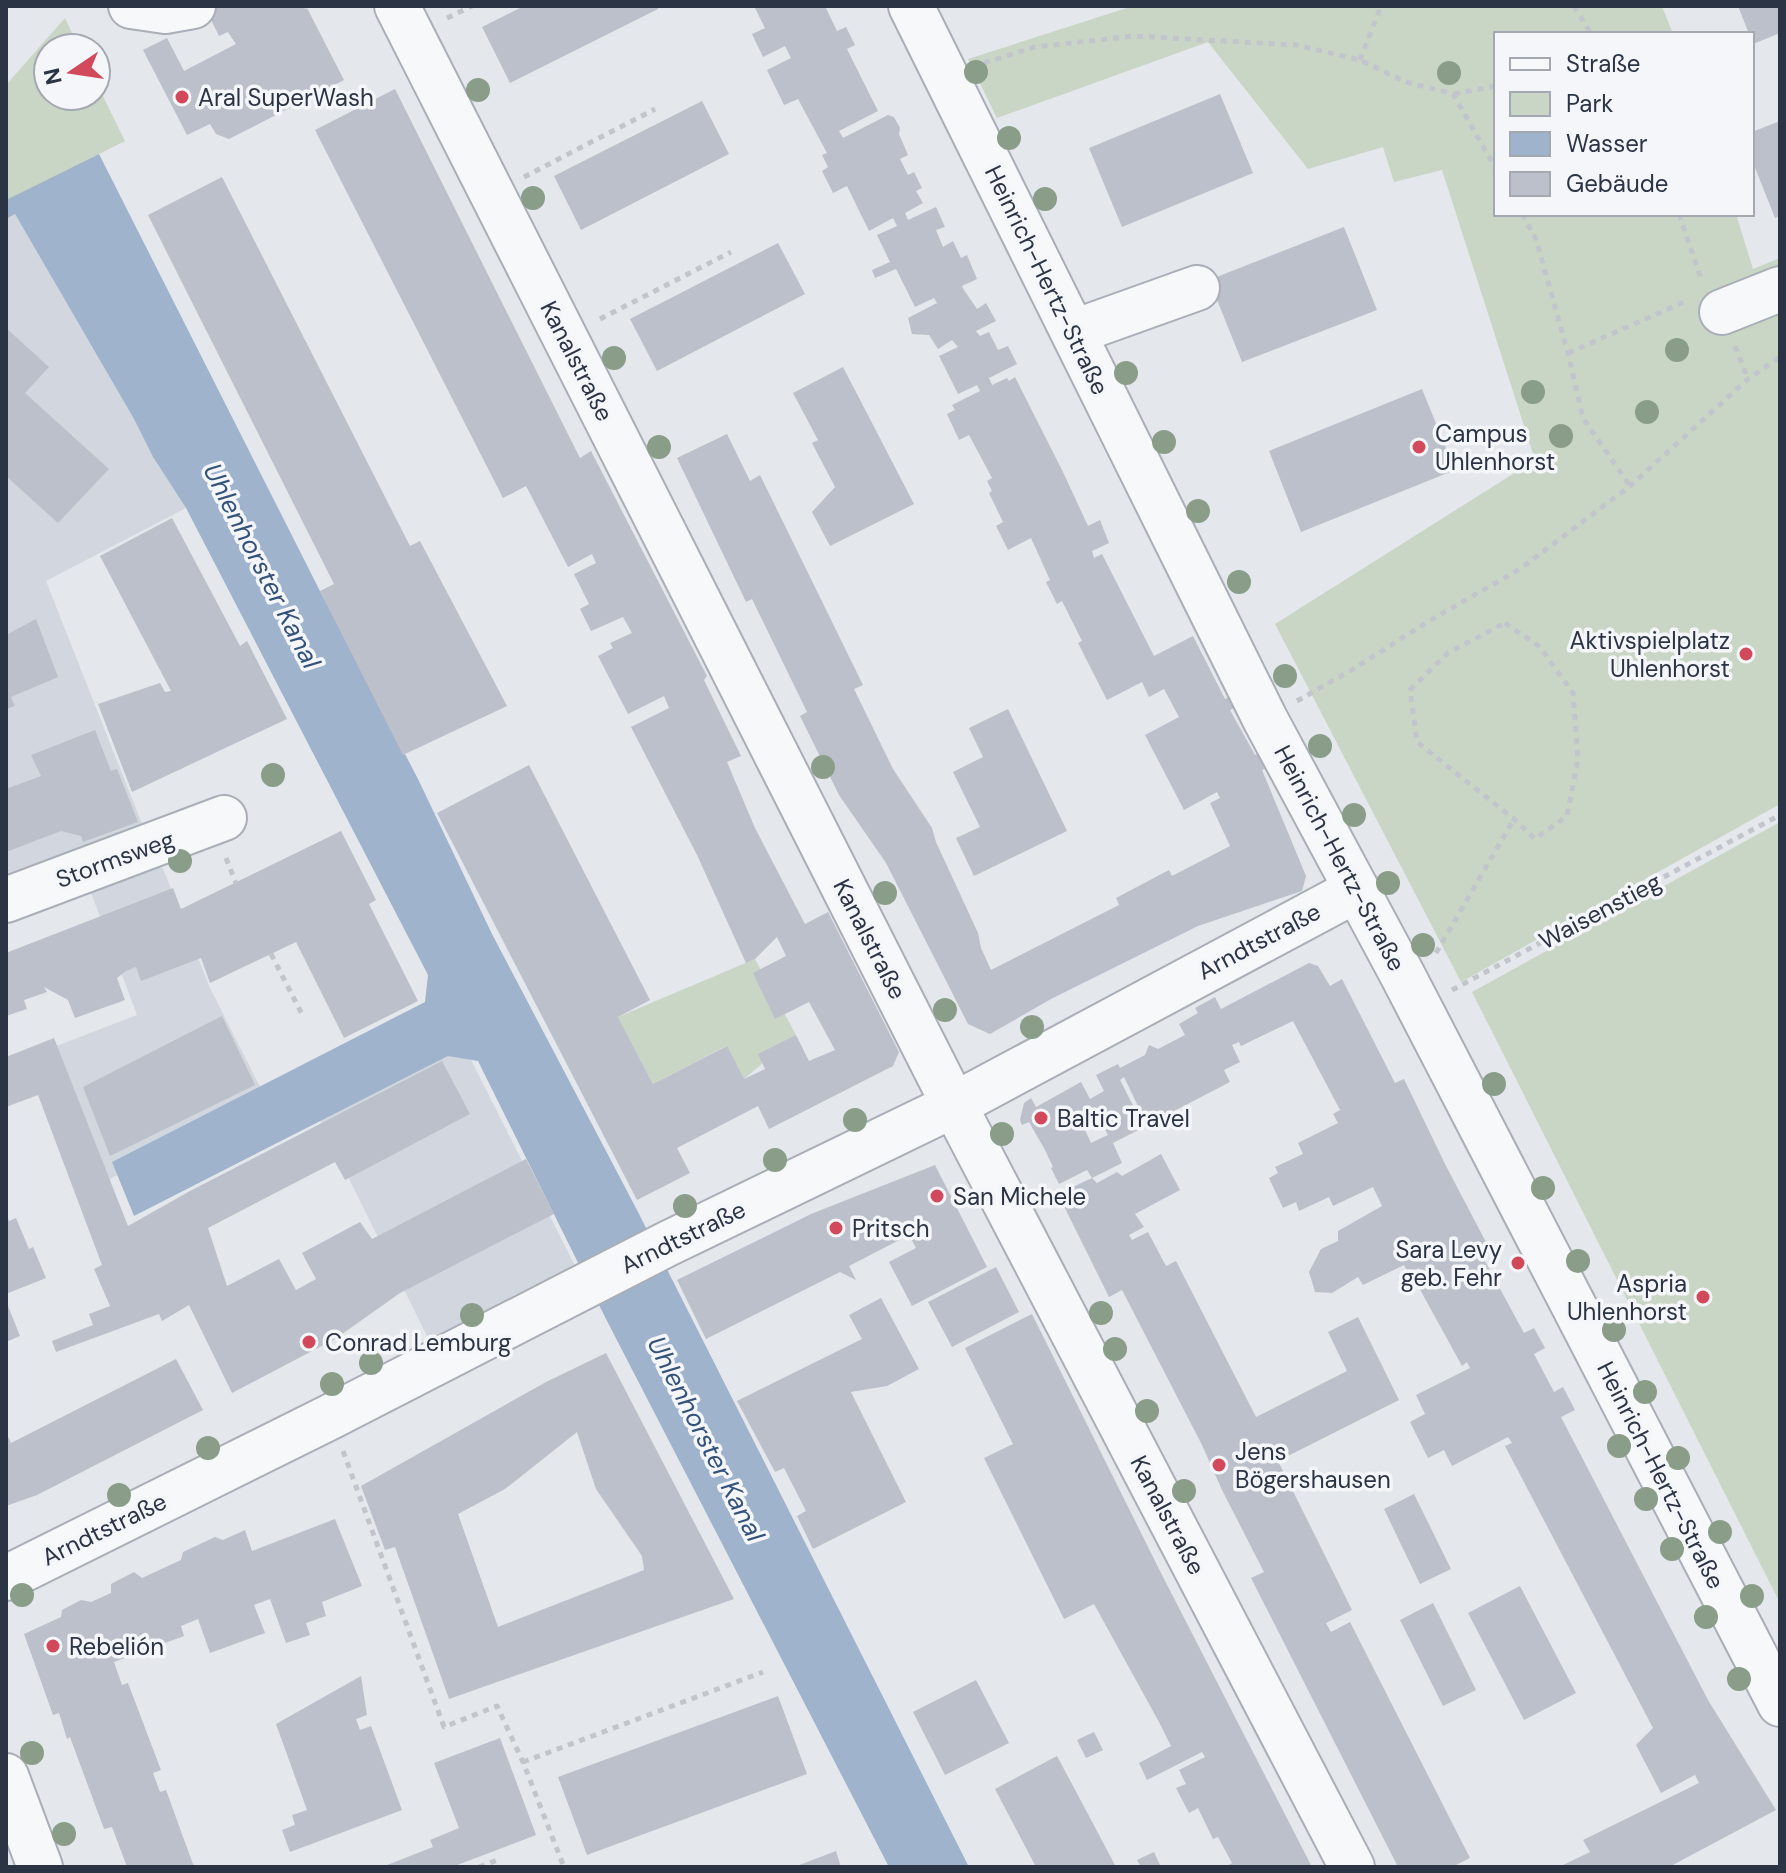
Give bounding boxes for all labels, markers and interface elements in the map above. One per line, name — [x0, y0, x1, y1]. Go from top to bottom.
north arrow — [32, 32, 112, 112]
legend — [1494, 32, 1754, 216]
text: Straße — [1566, 48, 1640, 79]
text: N — [37, 65, 69, 87]
place label: Aral SuperWash — [198, 82, 374, 113]
marker: Aral SuperWash — [173, 88, 191, 106]
text: Park — [1566, 88, 1613, 119]
text: Wasser — [1566, 128, 1648, 159]
street label: Heinrich-Hertz-Straße — [978, 160, 1116, 400]
text: Gebäude — [1566, 168, 1668, 199]
street label: Kanalstraße — [534, 296, 620, 426]
place label: Campus Uhlenhorst — [1435, 418, 1555, 477]
marker: Campus Uhlenhorst — [1410, 438, 1428, 456]
water label: Uhlenhorster Kanal — [196, 458, 329, 675]
place label: Aktivspielplatz Uhlenhorst — [1569, 625, 1730, 684]
marker: Aktivspielplatz Uhlenhorst — [1737, 645, 1755, 663]
street label: Heinrich-Hertz-Straße — [1267, 740, 1413, 976]
street label: Stormsweg — [51, 823, 179, 895]
street label: Waisenstieg — [1534, 866, 1666, 956]
street label: Kanalstraße — [827, 874, 913, 1004]
street label: Arndtstraße — [1192, 896, 1326, 986]
place label: Baltic Travel — [1057, 1103, 1190, 1134]
marker: Baltic Travel — [1032, 1109, 1050, 1127]
place label: San Michele — [953, 1181, 1086, 1212]
marker: San Michele — [928, 1187, 946, 1205]
street label: Arndtstraße — [616, 1193, 750, 1281]
place label: Pritsch — [852, 1213, 930, 1244]
marker: Pritsch — [827, 1219, 845, 1237]
place label: Sara Levy geb. Fehr — [1395, 1234, 1502, 1293]
marker: Sara Levy geb. Fehr — [1509, 1254, 1527, 1272]
place label: Aspria Uhlenhorst — [1567, 1268, 1687, 1327]
marker: Aspria Uhlenhorst — [1694, 1288, 1712, 1306]
place label: Conrad Lemburg — [325, 1327, 512, 1358]
water label: Uhlenhorster Kanal — [640, 1331, 773, 1548]
marker: Conrad Lemburg — [300, 1333, 318, 1351]
street label: Heinrich-Hertz-Straße — [1590, 1356, 1732, 1594]
place label: Jens Bögershausen — [1235, 1436, 1391, 1495]
street label: Kanalstraße — [1124, 1450, 1212, 1580]
marker: Jens Bögershausen — [1210, 1456, 1228, 1474]
street label: Arndtstraße — [37, 1485, 171, 1573]
place label: Rebelión — [69, 1631, 164, 1662]
marker: Rebelión — [44, 1637, 62, 1655]

